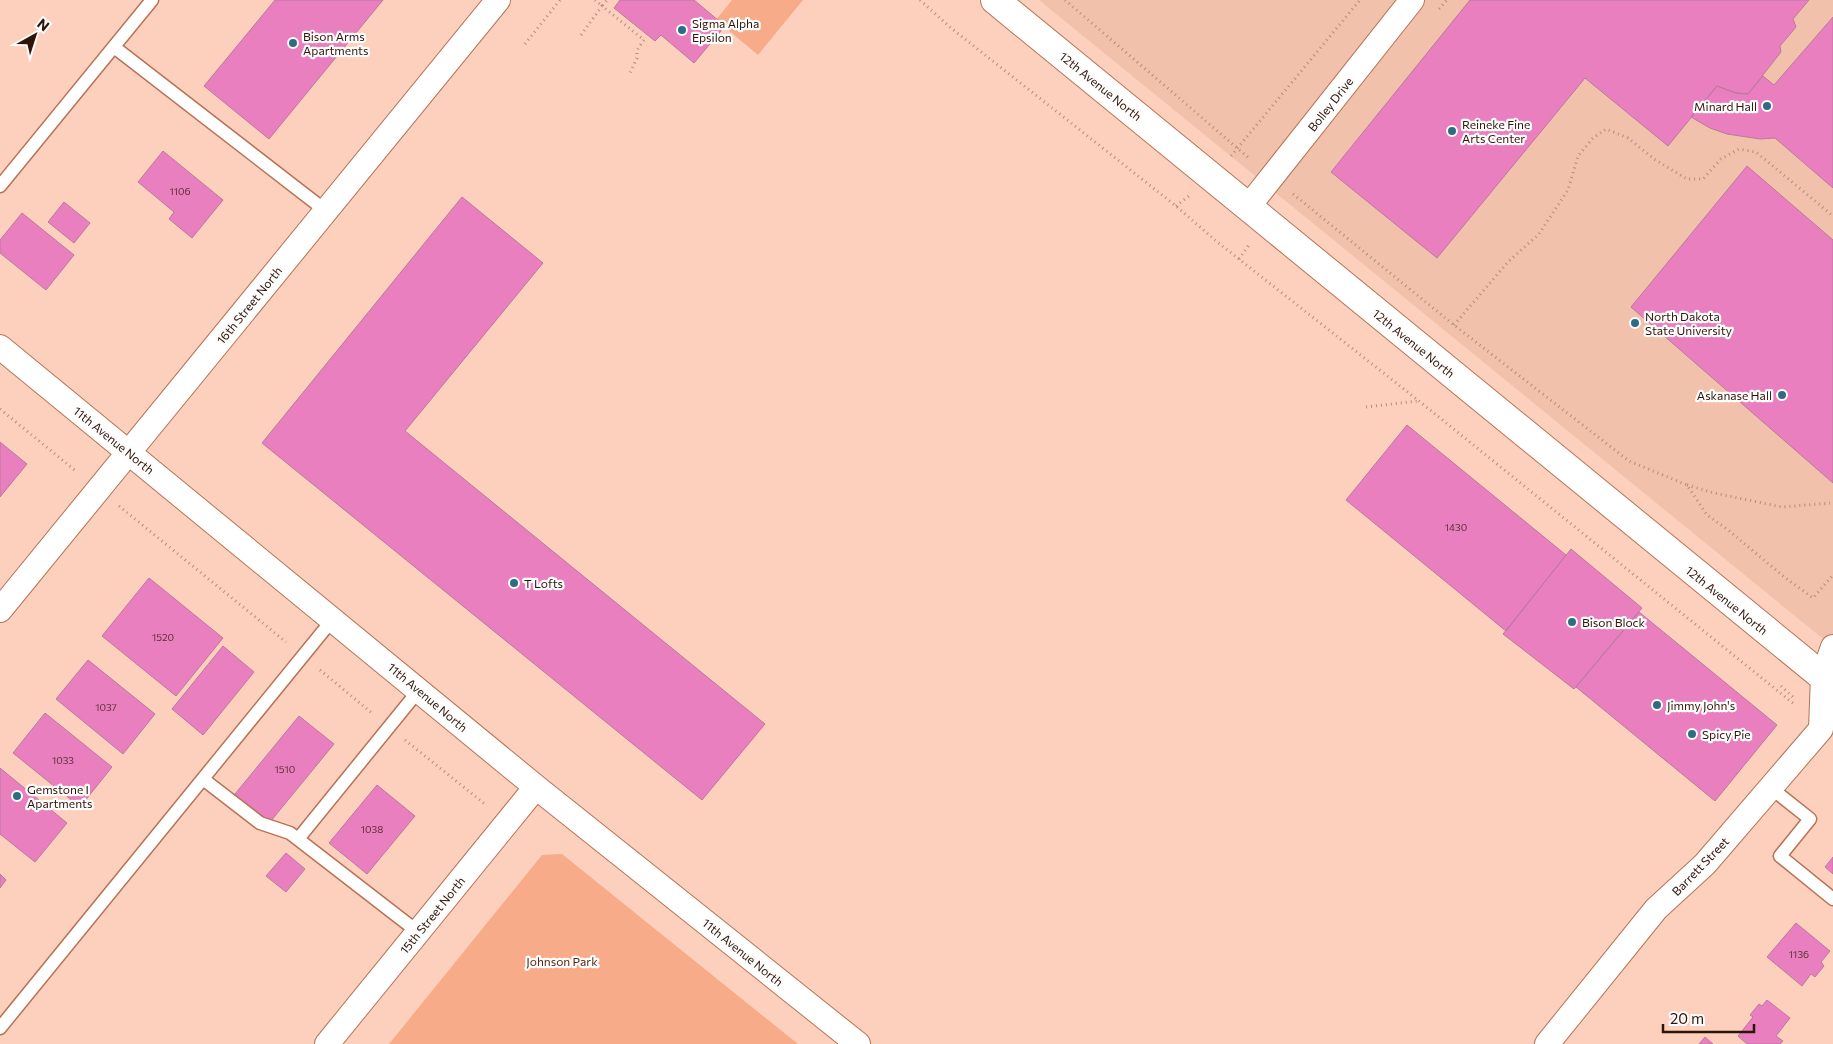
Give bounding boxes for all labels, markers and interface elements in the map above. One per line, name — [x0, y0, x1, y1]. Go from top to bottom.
north arrow — [10, 10, 60, 60]
text: N — [34, 15, 53, 34]
place label: Sigma Alpha Epsilon — [692, 16, 759, 44]
marker: Sigma Alpha Epsilon — [676, 24, 688, 36]
place label: Bison Arms Apartments — [303, 29, 368, 57]
marker: Bison Arms Apartments — [287, 37, 299, 49]
street label: 12th Avenue North — [1057, 49, 1145, 123]
street label: Bolley Drive — [1305, 74, 1355, 134]
place label: Minard Hall — [1694, 99, 1757, 113]
marker: Minard Hall — [1761, 100, 1773, 112]
place label: Reineke Fine Arts Center — [1462, 117, 1530, 145]
marker: Reineke Fine Arts Center — [1446, 125, 1458, 137]
house number: 1106 — [169, 185, 191, 197]
street label: 16th Street North — [213, 263, 285, 347]
street label: 12th Avenue North — [1370, 306, 1458, 380]
place label: North Dakota State University — [1645, 309, 1732, 337]
marker: North Dakota State University — [1629, 317, 1641, 329]
place label: Askanase Hall — [1697, 388, 1772, 402]
marker: Askanase Hall — [1776, 389, 1788, 401]
street label: 11th Avenue North — [71, 403, 157, 477]
house number: 1430 — [1445, 521, 1467, 533]
street label: 12th Avenue North — [1683, 563, 1771, 637]
place label: T Lofts — [524, 576, 563, 590]
marker: T Lofts — [508, 577, 520, 589]
place label: Bison Block — [1582, 615, 1646, 629]
marker: Bison Block — [1566, 616, 1578, 628]
house number: 1520 — [152, 631, 174, 643]
street label: 11th Avenue North — [385, 660, 471, 734]
place label: Jimmy John's — [1667, 698, 1735, 713]
marker: Jimmy John's — [1651, 699, 1663, 711]
house number: 1037 — [95, 701, 117, 713]
place label: Spicy Pie — [1702, 727, 1751, 741]
marker: Spicy Pie — [1686, 728, 1698, 740]
house number: 1033 — [52, 754, 74, 766]
house number: 1510 — [275, 763, 295, 775]
place label: Gemstone I Apartments — [27, 782, 92, 810]
marker: Gemstone I Apartments — [11, 790, 23, 802]
house number: 1038 — [361, 823, 383, 835]
street label: Barrett Street — [1669, 834, 1731, 898]
street label: 15th Street North — [397, 874, 467, 956]
street label: 11th Avenue North — [700, 915, 786, 989]
house number: 1136 — [1789, 948, 1809, 960]
park label: Johnson Park — [526, 954, 598, 969]
scale bar — [1663, 1002, 1754, 1034]
text: 20 m — [1670, 1009, 1704, 1027]

